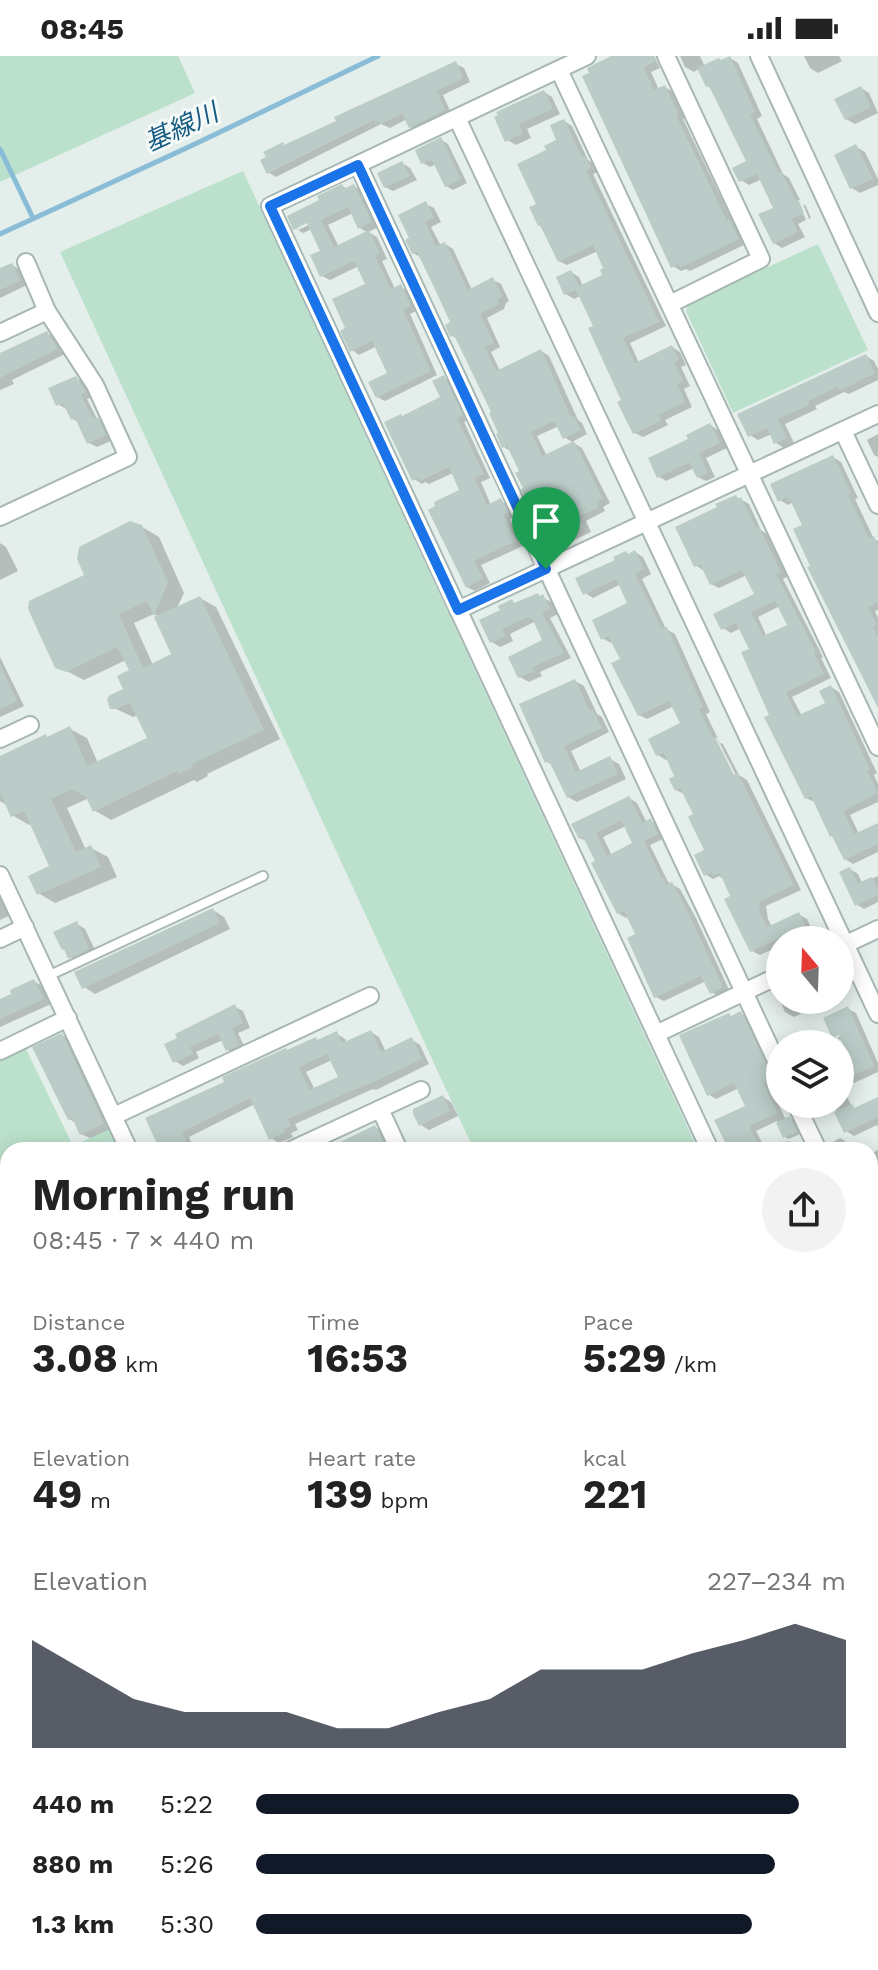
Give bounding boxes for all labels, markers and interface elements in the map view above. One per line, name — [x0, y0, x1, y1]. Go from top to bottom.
text: 08:45 — [40, 11, 124, 46]
water label: 基線川 — [139, 96, 225, 157]
pin — [512, 487, 580, 569]
icon: arrive — [524, 499, 568, 543]
north arrow — [766, 926, 854, 1014]
map controls — [766, 926, 854, 1118]
button: layers — [766, 1030, 854, 1118]
button: share — [762, 1168, 846, 1252]
text: Morning run — [32, 1169, 295, 1221]
text: 08:45 · 7 × 440 m — [32, 1225, 254, 1255]
text: Distance — [32, 1310, 126, 1335]
text: Time — [307, 1310, 360, 1335]
text: Pace — [583, 1310, 634, 1335]
text: 3.08 — [32, 1335, 118, 1382]
text: 16:53 — [307, 1335, 408, 1382]
text: 5:29 — [583, 1335, 667, 1382]
text: km — [118, 1352, 159, 1377]
text: /km — [667, 1352, 717, 1377]
text: Elevation — [32, 1446, 130, 1471]
text: Heart rate — [307, 1446, 416, 1471]
text: kcal — [583, 1446, 626, 1471]
text: 49 — [32, 1471, 82, 1518]
text: 139 — [307, 1471, 373, 1518]
text: 221 — [583, 1471, 648, 1518]
text: m — [82, 1488, 111, 1513]
text: bpm — [373, 1488, 429, 1513]
text: Elevation — [32, 1566, 148, 1596]
text: 227–234 m — [707, 1566, 846, 1596]
text: 440 m — [32, 1789, 114, 1819]
text: 5:22 — [160, 1789, 213, 1819]
text: 880 m — [32, 1849, 113, 1879]
text: 5:26 — [160, 1849, 214, 1879]
text: 1.3 km — [32, 1909, 114, 1939]
text: 5:30 — [160, 1909, 214, 1939]

